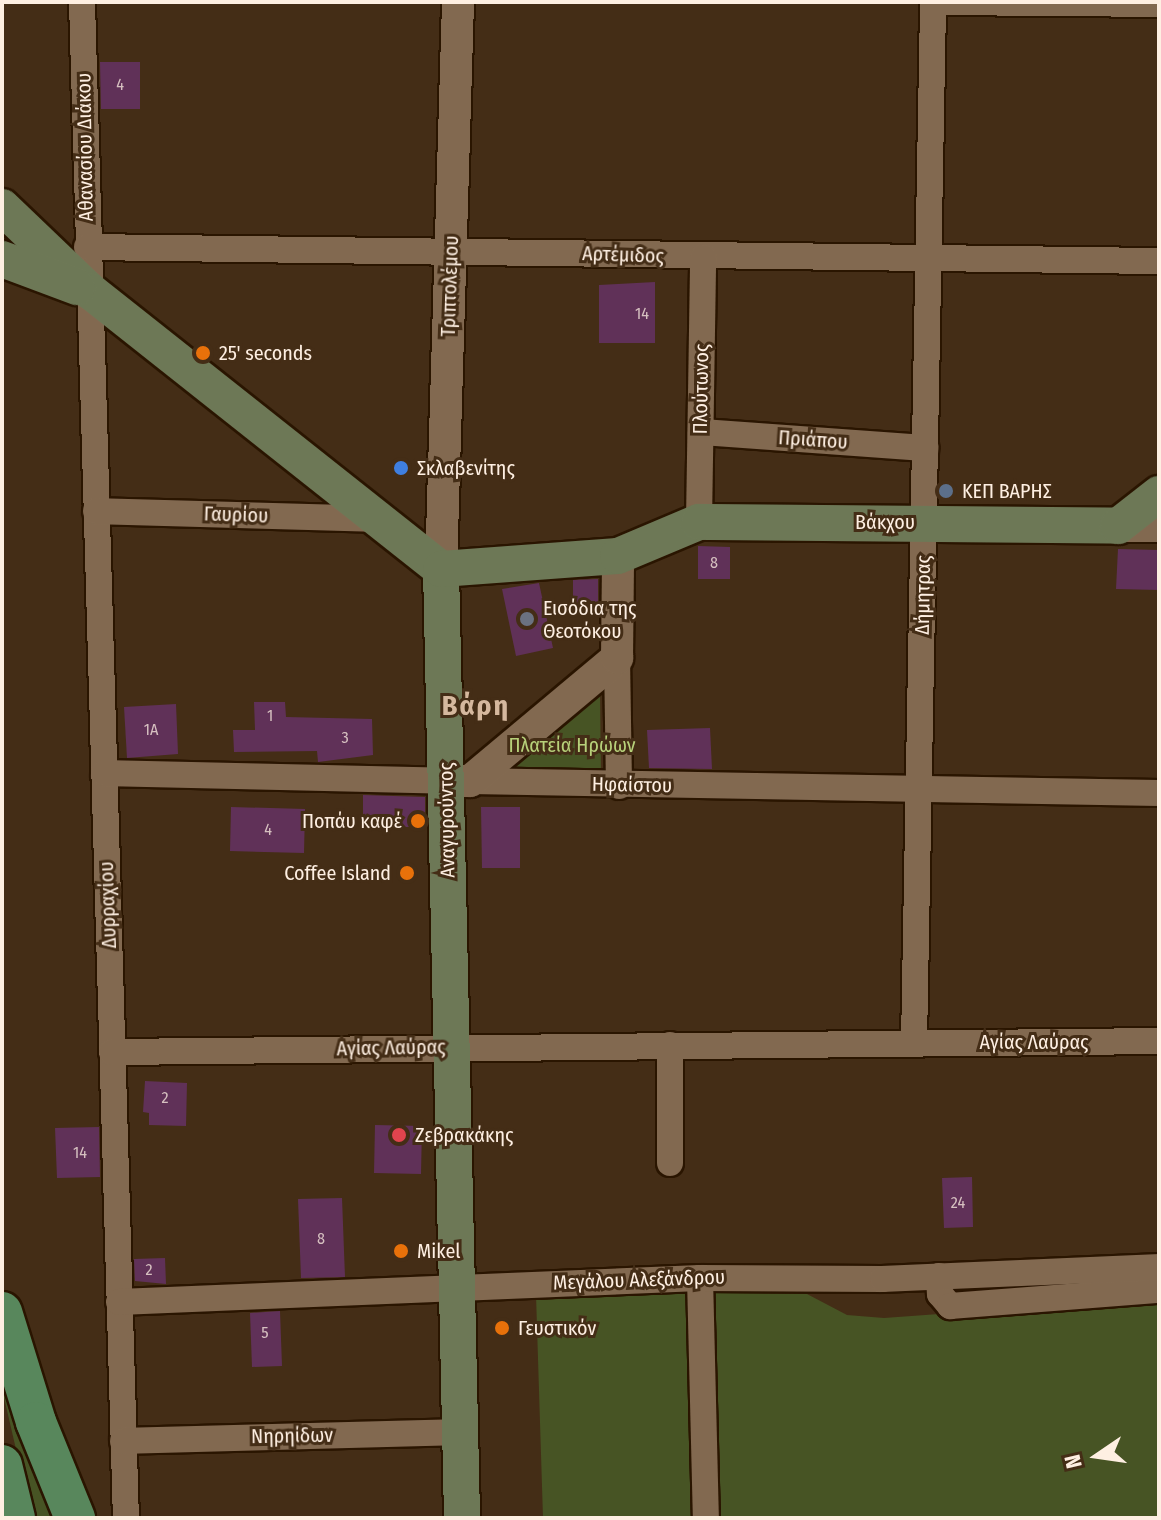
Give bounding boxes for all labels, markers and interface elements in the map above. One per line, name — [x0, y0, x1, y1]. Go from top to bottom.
street label: Αθανασίου Διάκου — [72, 73, 98, 221]
house number: 4 — [116, 75, 124, 95]
street label: Τριπτολέμου — [436, 235, 464, 337]
street label: Αρτέμιδος — [582, 242, 664, 268]
house number: 14 — [635, 304, 649, 324]
place label: 25' seconds — [219, 341, 312, 365]
street label: Πλούτωνος — [688, 343, 714, 435]
marker: 25' seconds — [194, 344, 212, 362]
street label: Πριάπου — [777, 426, 849, 454]
place label: Σκλαβενίτης — [417, 456, 515, 480]
marker: Σκλαβενίτης — [392, 459, 410, 477]
place label: ΚΕΠ ΒΑΡΗΣ — [962, 479, 1052, 503]
marker: ΚΕΠ ΒΑΡΗΣ — [937, 482, 955, 500]
street label: Γαυρίου — [203, 502, 269, 528]
street label: Βάκχου — [855, 510, 915, 534]
house number: 8 — [710, 553, 718, 573]
street label: Δήμητρας — [910, 555, 936, 635]
place label: Εισόδια της Θεοτόκου — [543, 596, 637, 643]
marker: Εισόδια της Θεοτόκου — [518, 610, 536, 628]
district label: Βάρη — [442, 689, 510, 723]
house number: 1 — [267, 706, 273, 726]
house number: 1Α — [144, 720, 158, 740]
house number: 3 — [341, 728, 349, 748]
park label: Πλατεία Ηρώων — [508, 733, 636, 757]
street label: Αναγυρούντος — [434, 762, 460, 878]
street label: Ηφαίστου — [592, 772, 672, 798]
place label: Ποπάυ καφέ — [302, 809, 402, 833]
marker: Ποπάυ καφέ — [409, 812, 427, 830]
house number: 4 — [264, 820, 272, 840]
street label: Δυρραχίου — [94, 861, 122, 949]
place label: Coffee Island — [284, 861, 391, 885]
marker: Coffee Island — [398, 864, 416, 882]
street label: Αγίας Λαύρας — [980, 1030, 1088, 1054]
street label: Αγίας Λαύρας — [336, 1035, 446, 1061]
house number: 2 — [161, 1088, 169, 1108]
place label: Ζεβρακάκης — [415, 1123, 513, 1147]
marker: Ζεβρακάκης — [390, 1126, 408, 1144]
house number: 14 — [73, 1143, 87, 1163]
house number: 24 — [951, 1193, 965, 1213]
house number: 8 — [317, 1229, 325, 1249]
place label: Mikel — [417, 1239, 461, 1263]
marker: Mikel — [392, 1242, 410, 1260]
house number: 2 — [145, 1260, 153, 1280]
street label: Μεγάλου Αλεξάνδρου — [553, 1265, 725, 1295]
place label: Γευστικόν — [518, 1316, 596, 1340]
marker: Γευστικόν — [493, 1319, 511, 1337]
house number: 5 — [261, 1323, 269, 1343]
north arrow — [1057, 1416, 1137, 1496]
street label: Νηρηίδων — [251, 1423, 333, 1449]
text: N — [1058, 1452, 1088, 1471]

